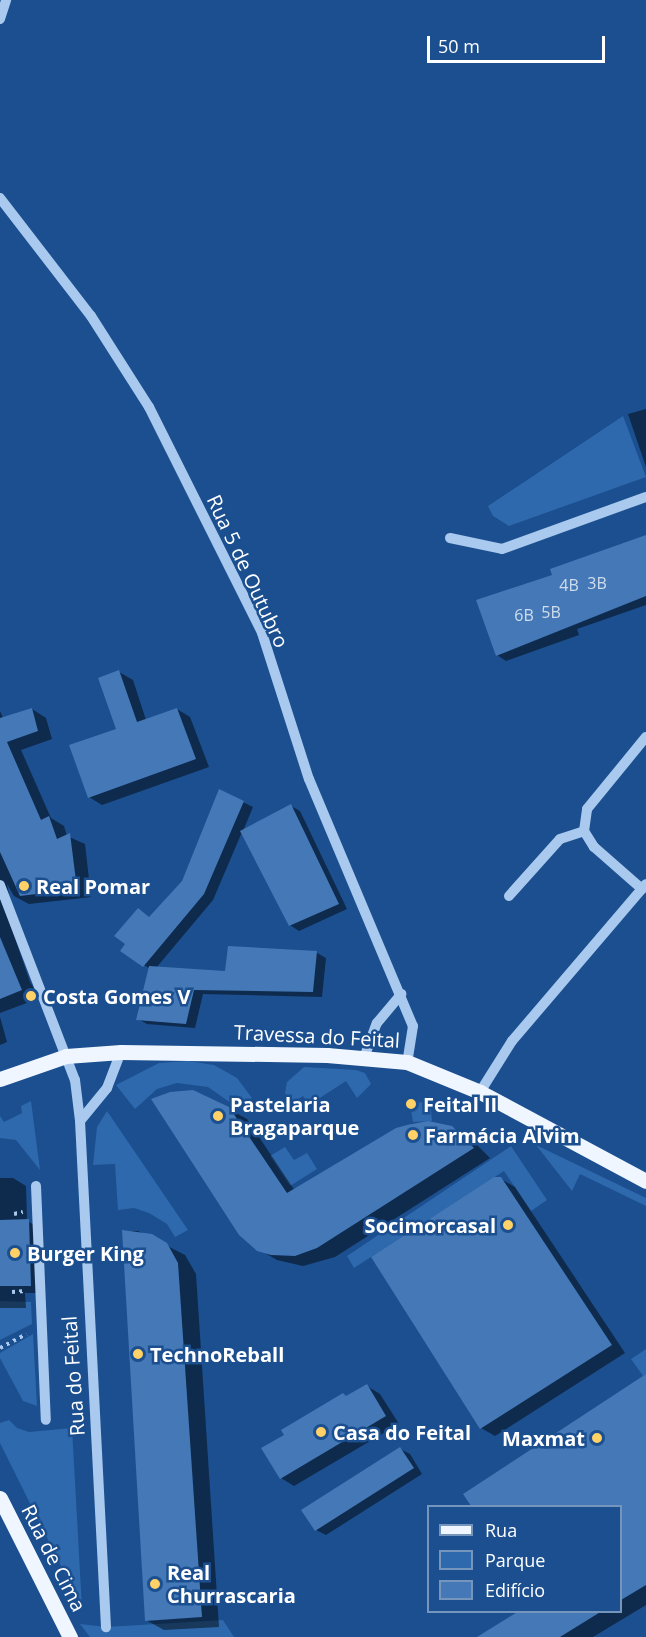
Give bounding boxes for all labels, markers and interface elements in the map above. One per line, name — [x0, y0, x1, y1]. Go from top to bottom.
scale bar — [430, 24, 608, 62]
text: 50 m — [438, 34, 480, 58]
street label: Rua 5 de Outubro — [202, 491, 294, 651]
house number: 3B — [587, 573, 607, 593]
house number: 4B — [559, 575, 579, 595]
house number: 5B — [541, 602, 561, 622]
house number: 6B — [514, 605, 534, 625]
place label: Real Pomar — [36, 874, 150, 898]
marker: Real Pomar — [17, 879, 31, 893]
place label: Costa Gomes V — [43, 984, 190, 1008]
marker: Costa Gomes V — [24, 989, 38, 1003]
street label: Travessa do Feital — [233, 1020, 401, 1052]
place label: Pastelaria Bragaparque — [230, 1092, 359, 1139]
place label: Feital II — [423, 1092, 497, 1116]
marker: Feital II — [404, 1097, 418, 1111]
marker: Pastelaria Bragaparque — [211, 1109, 225, 1123]
place label: Farmácia Alvim — [425, 1123, 580, 1147]
marker: Farmácia Alvim — [406, 1128, 420, 1142]
place label: Socimorcasal — [365, 1213, 496, 1237]
marker: Socimorcasal — [501, 1218, 515, 1232]
place label: Burger King — [27, 1241, 144, 1265]
marker: Burger King — [8, 1246, 22, 1260]
street label: Rua do Feital — [57, 1315, 89, 1437]
place label: TechnoReball — [150, 1342, 284, 1366]
marker: TechnoReball — [131, 1347, 145, 1361]
place label: Casa do Feital — [333, 1420, 471, 1444]
marker: Casa do Feital — [314, 1425, 328, 1439]
place label: Maxmat — [502, 1426, 585, 1450]
marker: Maxmat — [590, 1431, 604, 1445]
street label: Rua de Cima — [17, 1500, 91, 1616]
legend — [427, 1505, 622, 1613]
text: Rua — [485, 1518, 517, 1542]
text: Parque — [485, 1548, 545, 1572]
place label: Real Churrascaria — [167, 1560, 296, 1607]
marker: Real Churrascaria — [148, 1577, 162, 1591]
text: Edifício — [485, 1578, 545, 1602]

